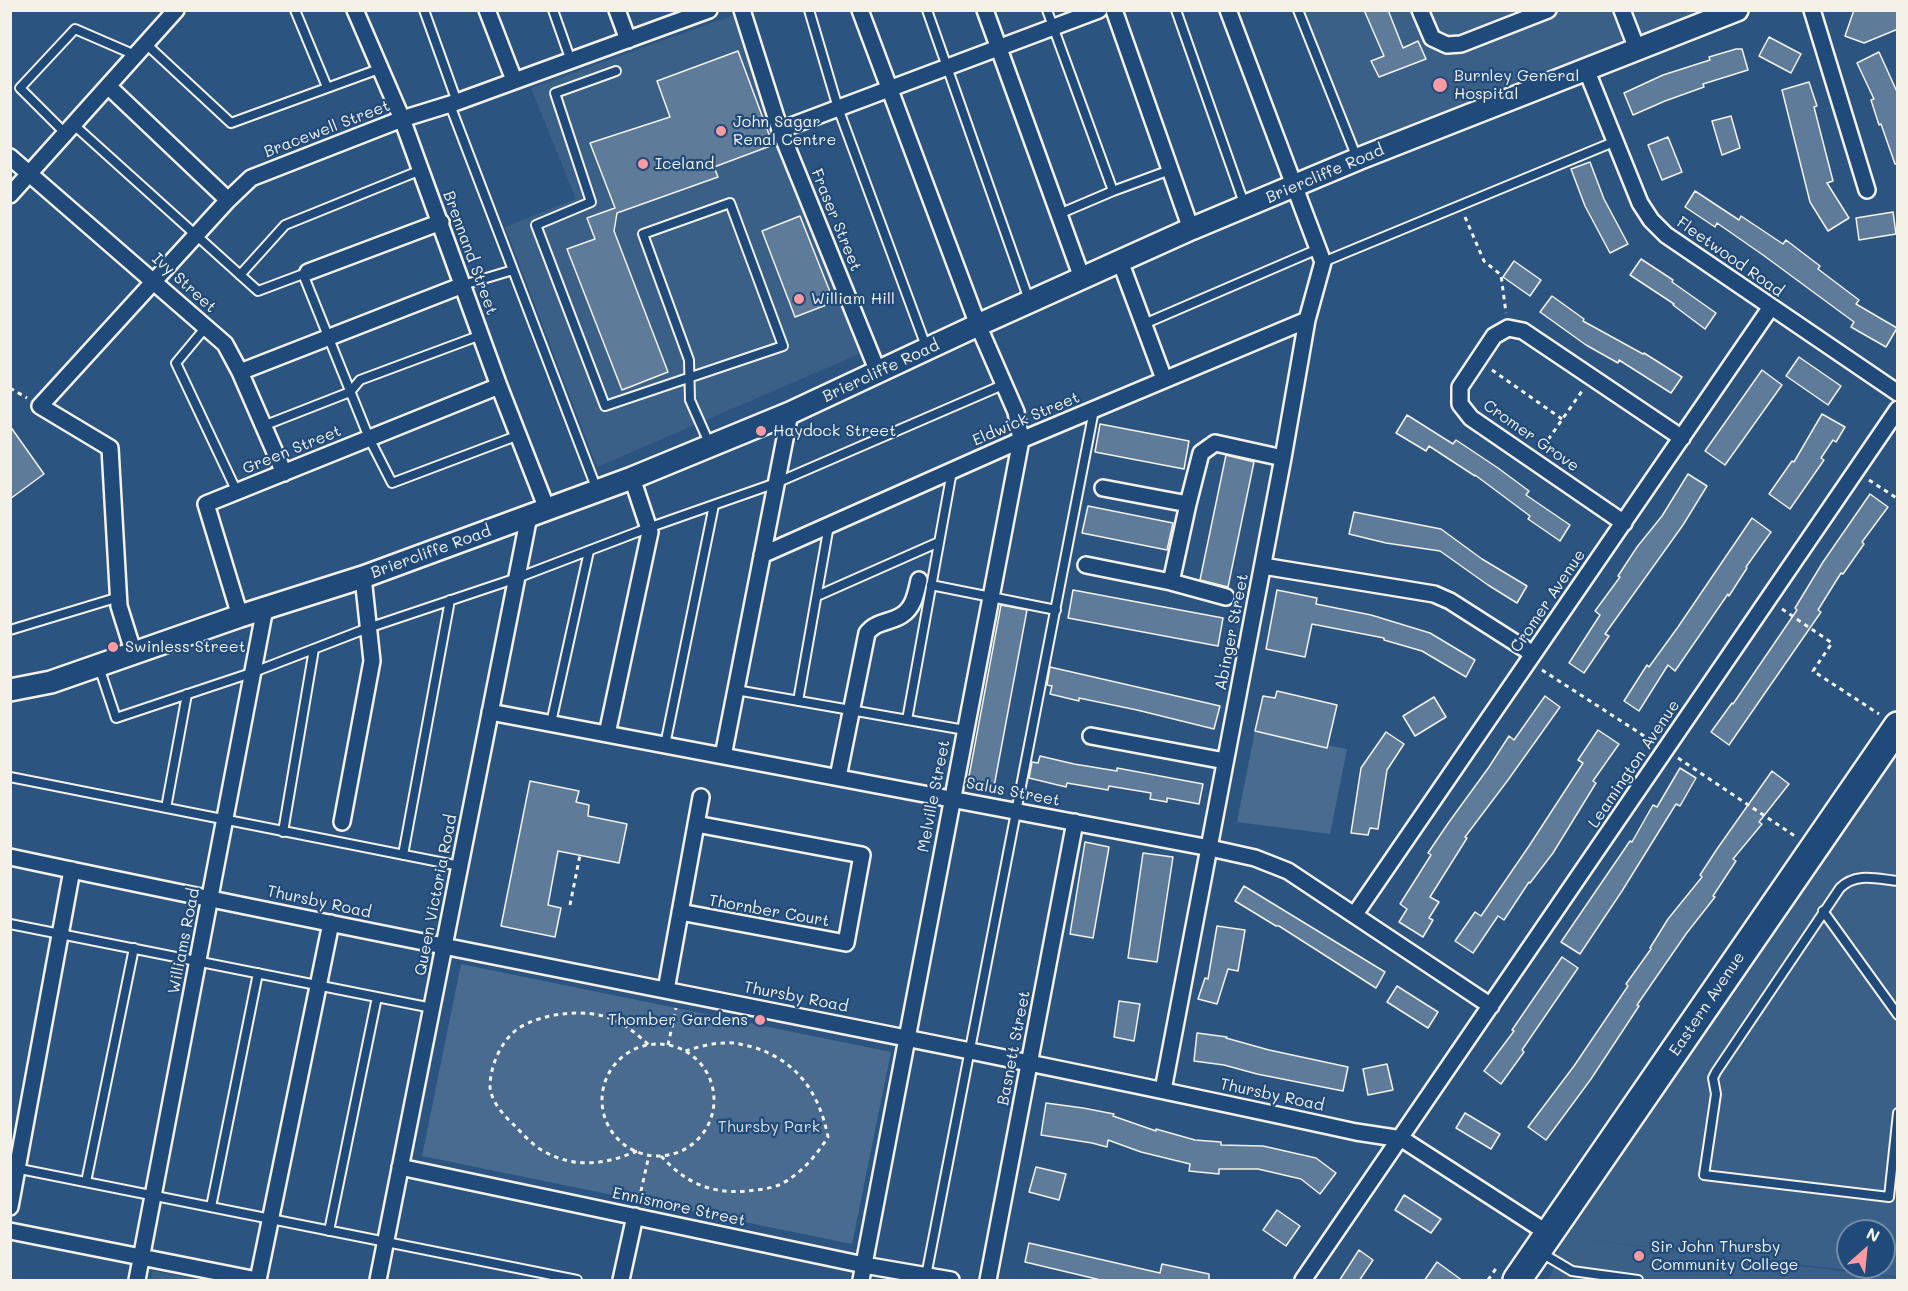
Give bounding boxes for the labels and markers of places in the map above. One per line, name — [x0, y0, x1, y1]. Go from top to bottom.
place label: Burnley General Hospital — [1454, 66, 1580, 104]
marker: Burnley General Hospital — [1431, 76, 1449, 94]
place label: John Sagar Renal Centre — [733, 112, 836, 150]
marker: John Sagar Renal Centre — [714, 124, 728, 138]
place label: Iceland — [655, 154, 714, 174]
marker: Iceland — [636, 157, 650, 171]
place label: William Hill — [811, 289, 895, 309]
marker: William Hill — [792, 292, 806, 306]
place label: Haydock Street — [773, 421, 896, 441]
marker: Haydock Street — [754, 424, 768, 438]
place label: Swinless Street — [125, 637, 246, 657]
marker: Swinless Street — [106, 640, 120, 654]
place label: Thomber Gardens — [608, 1010, 748, 1030]
marker: Thomber Gardens — [753, 1013, 767, 1027]
place label: Sir John Thursby Community College — [1651, 1237, 1798, 1275]
marker: Sir John Thursby Community College — [1632, 1249, 1646, 1263]

